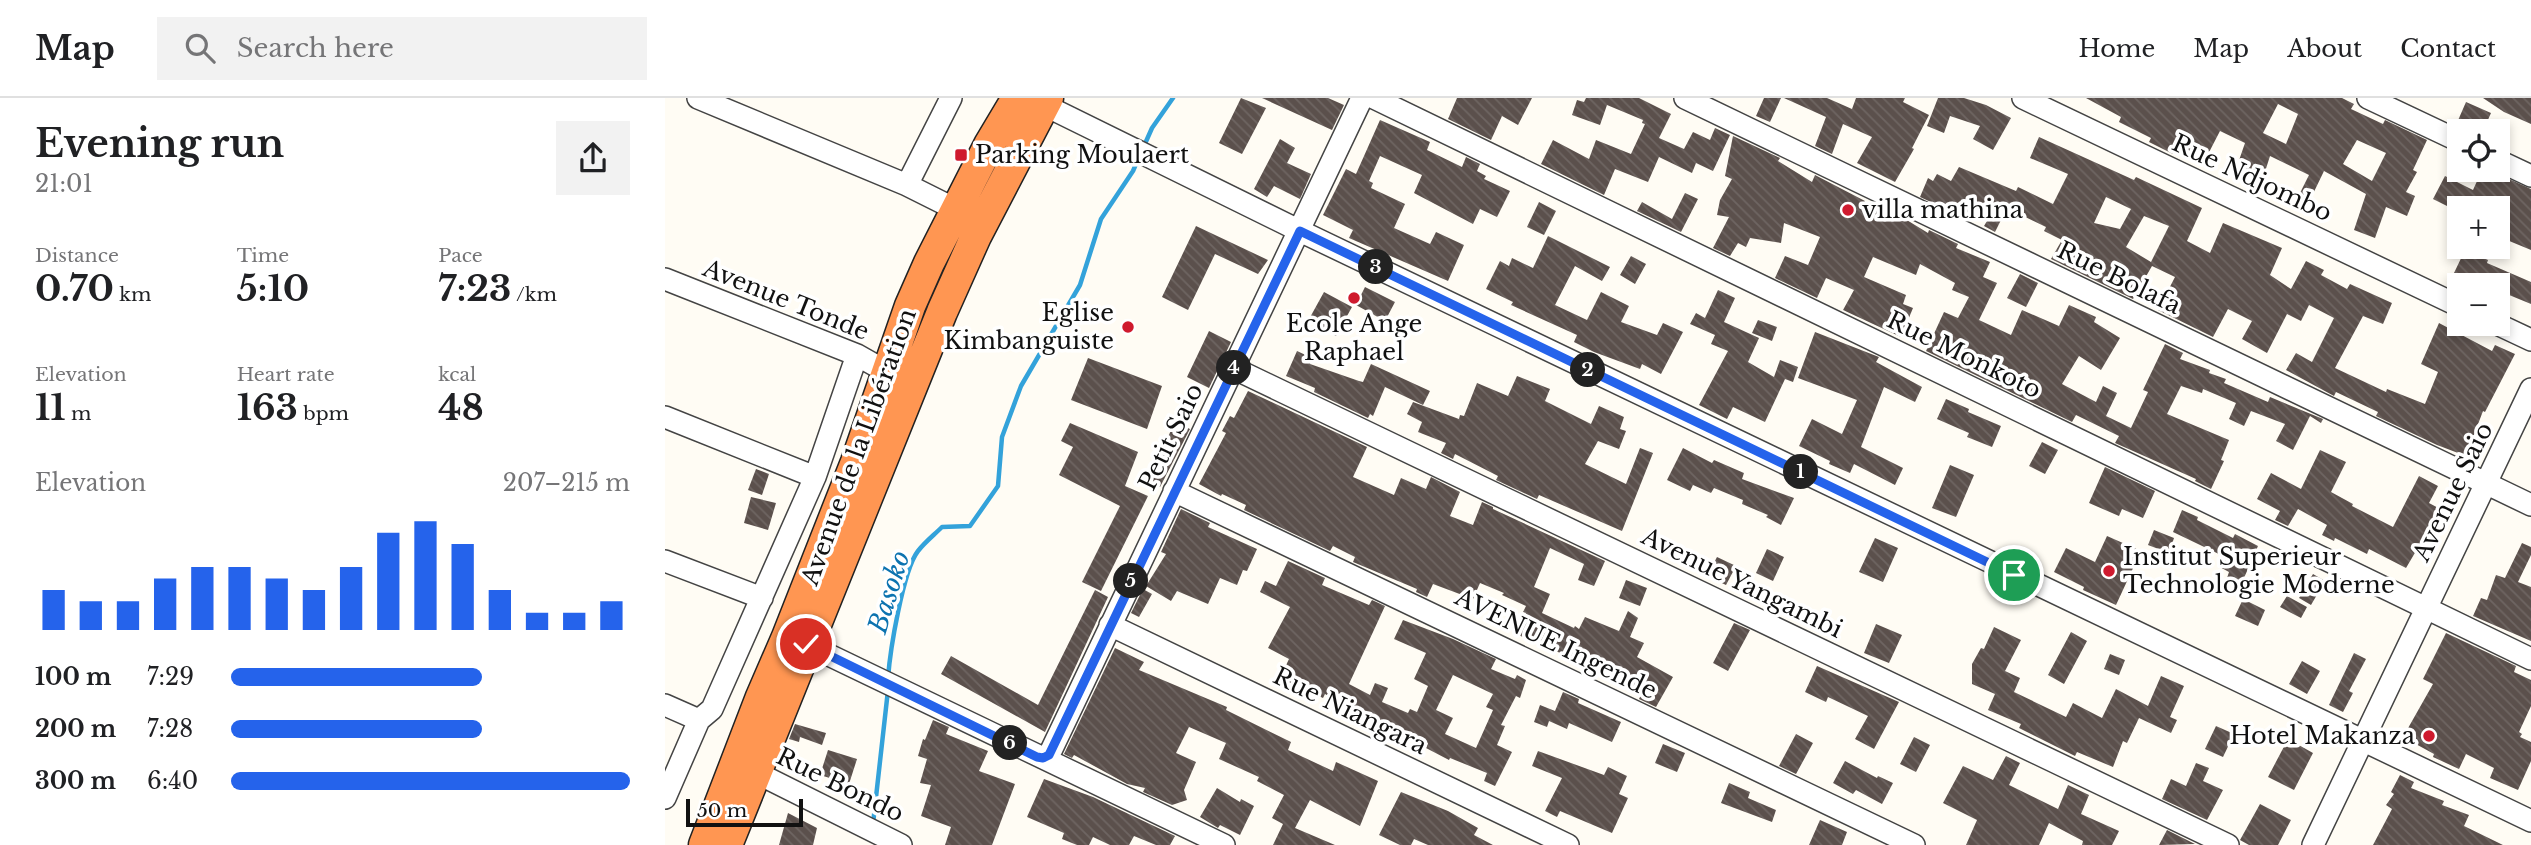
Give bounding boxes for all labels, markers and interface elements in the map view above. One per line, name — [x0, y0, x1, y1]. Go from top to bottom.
search box — [157, 17, 647, 80]
text: Map — [35, 28, 115, 69]
icon: search — [181, 29, 219, 67]
text: Search here — [237, 32, 394, 64]
text: Home — [2079, 34, 2155, 63]
text: Map — [2193, 34, 2249, 63]
text: About — [2287, 34, 2362, 63]
text: Contact — [2400, 34, 2496, 63]
map controls — [2447, 119, 2510, 336]
button: locate — [2447, 119, 2510, 182]
text: Evening run — [35, 120, 284, 167]
button: share — [556, 121, 630, 195]
street label: Rue Ndjombo — [2168, 128, 2337, 227]
place label: Parking Moulaert — [975, 140, 1189, 169]
marker: Parking Moulaert — [953, 147, 969, 163]
text: 21:01 — [35, 170, 93, 198]
place label: villa mathina — [1862, 195, 2024, 224]
button: + — [2447, 196, 2510, 259]
marker: villa mathina — [1840, 202, 1856, 218]
street label: Rue Bolafa — [2053, 235, 2186, 320]
text: Distance — [35, 244, 119, 267]
text: Time — [237, 244, 289, 267]
text: Pace — [438, 244, 483, 267]
pin: 3 — [1359, 250, 1393, 284]
street label: Avenue Tonde — [698, 253, 873, 346]
text: 3 — [1369, 255, 1382, 278]
text: 0.70 — [35, 267, 114, 310]
text: 5:10 — [237, 267, 309, 310]
text: 7:23 — [438, 267, 511, 310]
button: − — [2447, 273, 2510, 336]
text: km — [114, 283, 151, 306]
text: /km — [511, 283, 557, 306]
marker: Ecole Ange Raphael — [1346, 290, 1362, 306]
place label: Eglise Kimbanguiste — [943, 298, 1114, 355]
street label: Avenue de la Libération — [795, 305, 922, 590]
street label: Rue Monkoto — [1882, 305, 2046, 404]
place label: Ecole Ange Raphael — [1286, 309, 1422, 366]
marker: Eglise Kimbanguiste — [1120, 319, 1136, 335]
pin: 4 — [1217, 350, 1251, 386]
pin: 2 — [1571, 352, 1605, 388]
text: 4 — [1227, 356, 1240, 379]
text: 2 — [1581, 358, 1594, 381]
text: Elevation — [35, 363, 127, 386]
text: Heart rate — [237, 363, 335, 386]
text: kcal — [438, 363, 476, 386]
street label: Petit Saio — [1132, 379, 1209, 495]
text: 11 — [35, 386, 66, 429]
text: 163 — [237, 386, 298, 429]
text: 48 — [438, 386, 484, 429]
text: m — [66, 402, 91, 425]
text: bpm — [298, 402, 349, 425]
street label: Avenue Saio — [2406, 418, 2499, 567]
pin: 1 — [1783, 454, 1819, 490]
text: 1 — [1796, 460, 1805, 483]
text: Elevation — [35, 469, 146, 497]
text: 207–215 m — [503, 469, 630, 497]
street label: Avenue Yangambi — [1636, 521, 1847, 644]
place label: Institut Superieur Technologie Moderne — [2123, 542, 2395, 599]
pin — [1984, 545, 2044, 605]
water label: Basoko — [861, 547, 917, 638]
icon: arrive — [1995, 556, 2033, 594]
marker: Institut Superieur Technologie Moderne — [2101, 563, 2117, 579]
pin: 5 — [1113, 564, 1149, 598]
text: 5 — [1125, 569, 1136, 592]
street label: AVENUE Ingende — [1450, 582, 1662, 705]
pin — [776, 614, 836, 674]
icon: check — [787, 625, 825, 663]
street label: Rue Niangara — [1269, 661, 1432, 761]
text: 100 m — [35, 663, 111, 691]
text: 7:29 — [147, 663, 194, 691]
text: 200 m — [35, 715, 116, 743]
text: 7:28 — [147, 715, 193, 743]
place label: Hotel Makanza — [2230, 721, 2416, 750]
pin: 6 — [993, 726, 1027, 760]
marker: Hotel Makanza — [2421, 728, 2437, 744]
text: 6 — [1003, 731, 1016, 754]
street label: Rue Bondo — [772, 741, 909, 828]
text: 300 m — [35, 767, 116, 795]
text: 6:40 — [147, 767, 198, 795]
scale bar — [686, 796, 803, 828]
text: 50 m — [697, 799, 747, 822]

